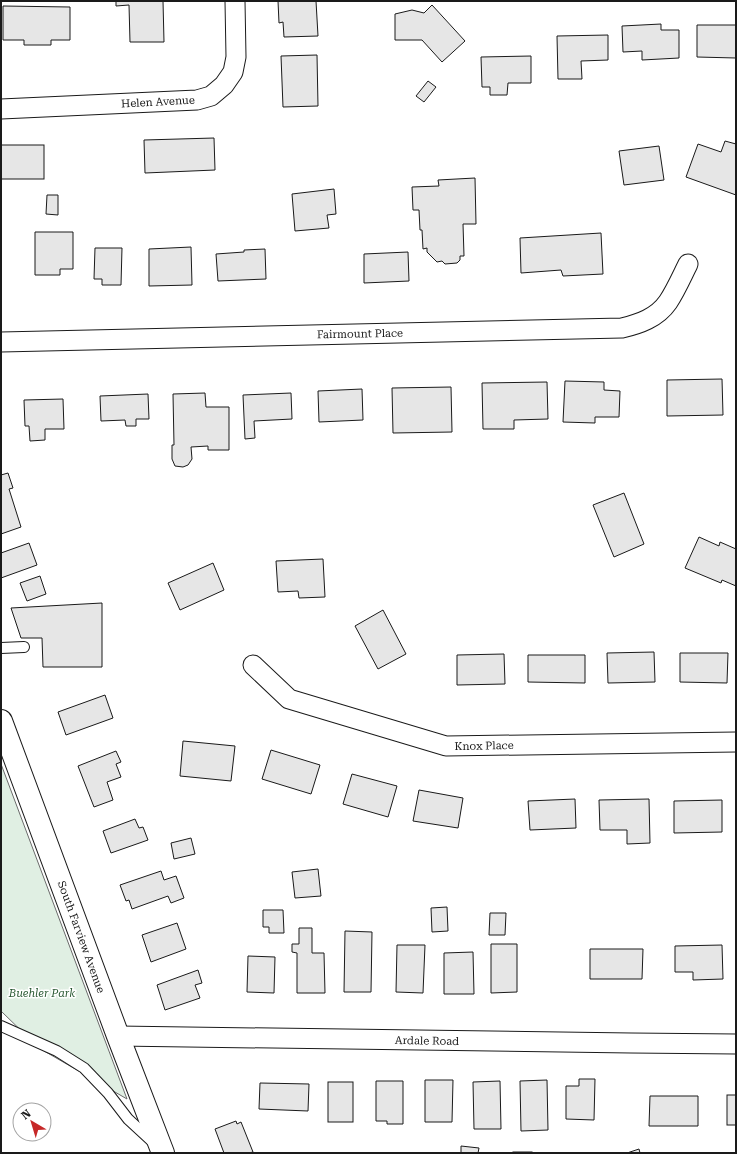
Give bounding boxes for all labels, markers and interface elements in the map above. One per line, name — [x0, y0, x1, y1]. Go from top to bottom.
street label: Helen Avenue — [121, 94, 195, 110]
street label: Fairmount Place — [317, 327, 403, 341]
street label: Knox Place — [454, 739, 514, 753]
street label: South Farview Avenue — [55, 879, 107, 995]
park label: Buehler Park — [8, 987, 75, 1000]
street label: Ardale Road — [395, 1034, 459, 1048]
north arrow — [12, 1102, 52, 1142]
text: N — [19, 1106, 34, 1122]

